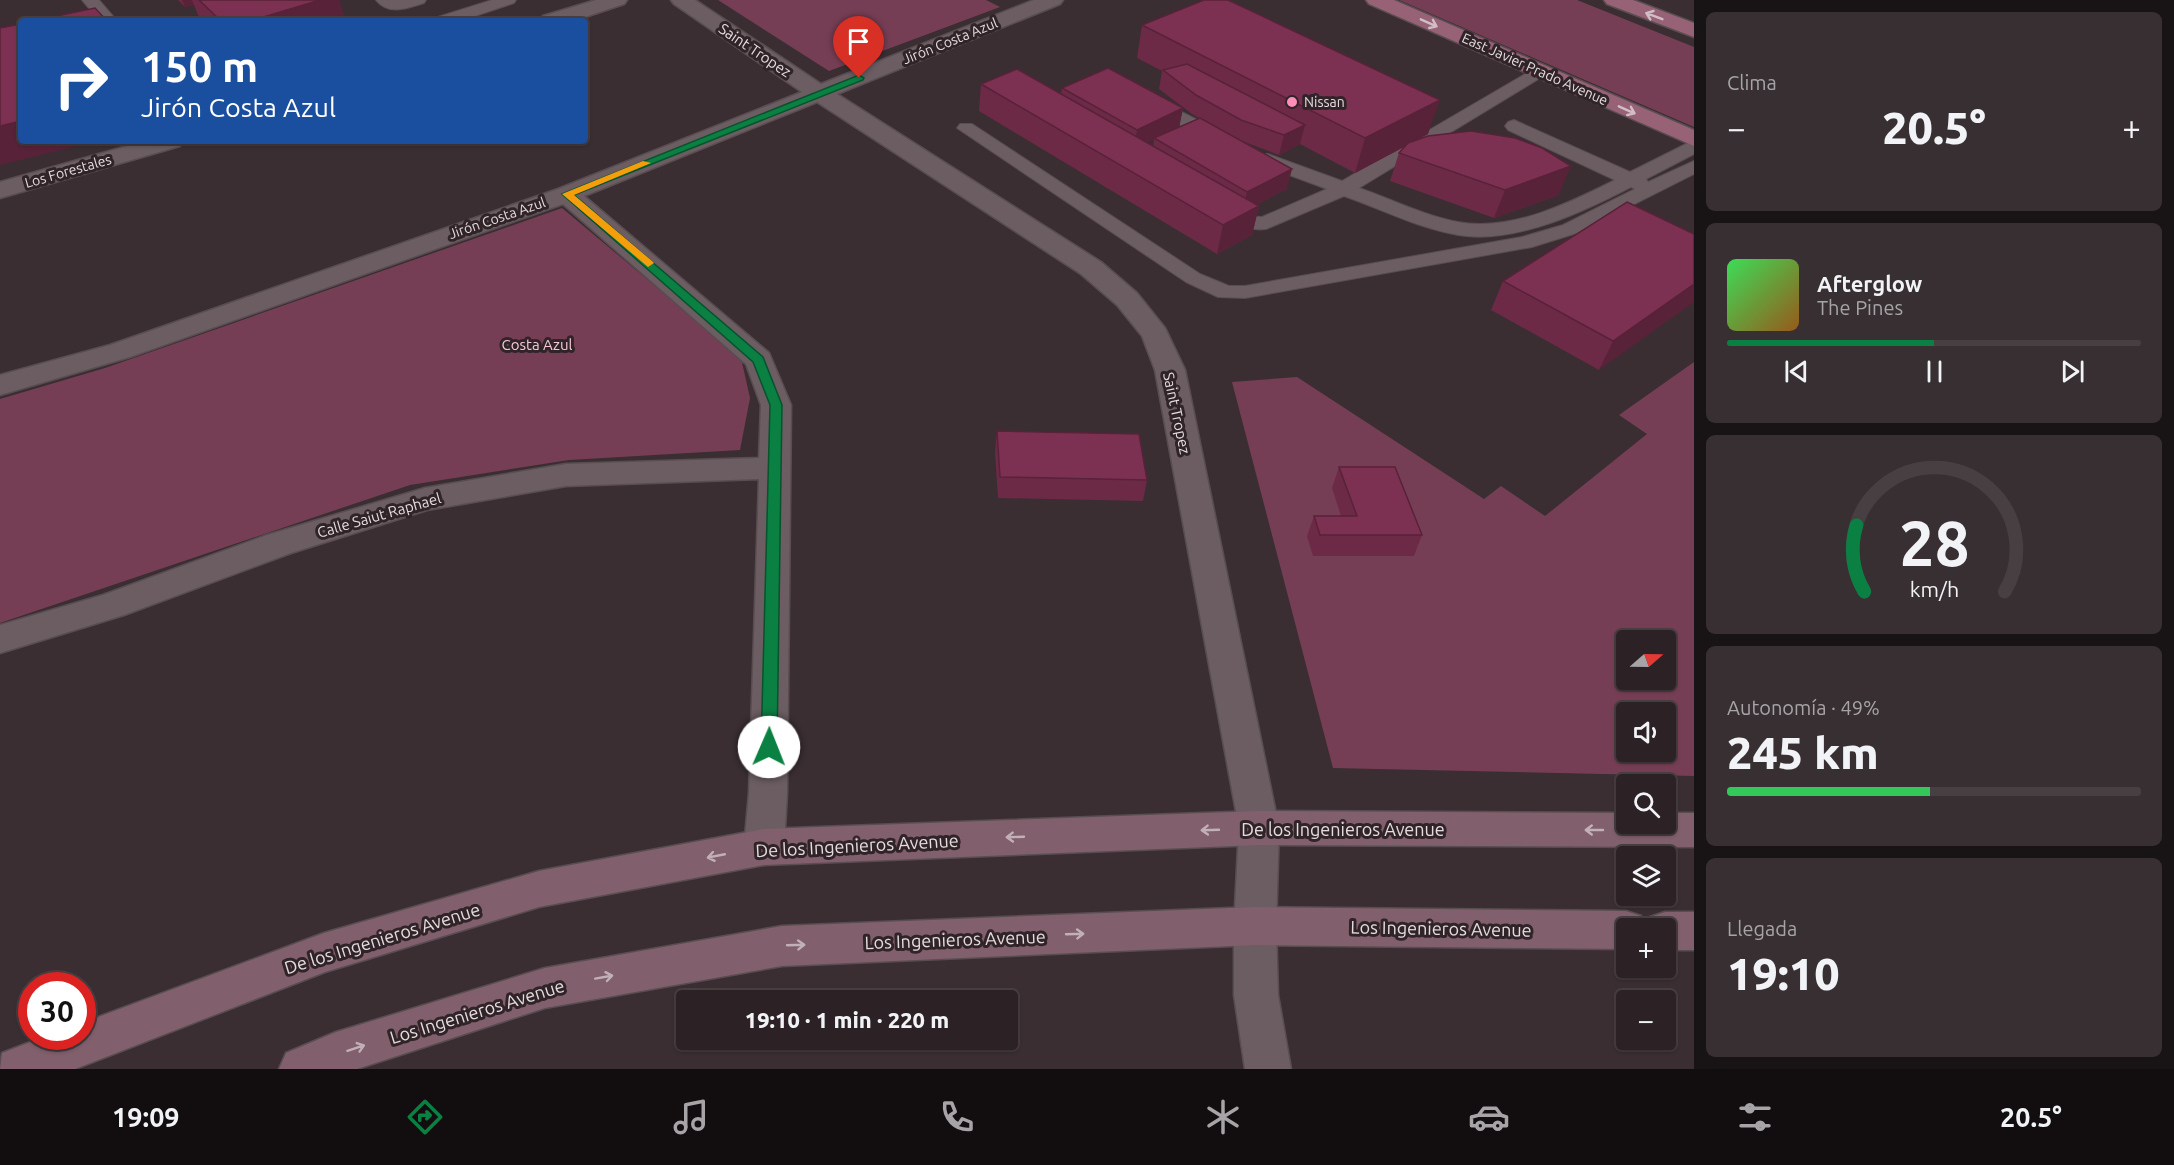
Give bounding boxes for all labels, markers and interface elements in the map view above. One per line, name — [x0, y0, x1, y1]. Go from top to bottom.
one-way arrow — [1645, 10, 1664, 21]
street label: Jirón Costa Azul — [900, 15, 1000, 67]
pin — [833, 16, 884, 78]
one-way arrow — [1420, 18, 1438, 30]
street label: Saint Tropez — [716, 20, 794, 80]
icon: arrive — [842, 25, 875, 58]
street label: East Javier Prado Avenue — [1460, 30, 1610, 108]
icon: right — [42, 42, 120, 120]
text: 150 m — [141, 43, 258, 90]
text: Clima — [1727, 71, 1777, 94]
text: Jirón Costa Azul — [141, 92, 336, 122]
place label: Nissan — [1304, 94, 1345, 110]
marker: Nissan — [1285, 95, 1299, 109]
text: 20.5° — [1882, 102, 1986, 153]
one-way arrow — [1618, 104, 1636, 116]
text: − — [1727, 109, 1746, 146]
text: + — [2122, 109, 2141, 146]
street label: Los Forestales — [23, 151, 113, 191]
street label: Jirón Costa Azul — [447, 194, 548, 242]
text: Afterglow — [1817, 271, 1922, 296]
text: The Pines — [1817, 296, 1903, 319]
park label: Costa Azul — [502, 336, 572, 353]
icon: previous — [1780, 355, 1813, 388]
icon: pause — [1918, 355, 1951, 388]
icon: next — [2056, 355, 2089, 388]
street label: Saint Tropez — [1160, 370, 1194, 456]
street label: Calle Saiut Raphael — [315, 489, 443, 541]
text: 28 — [1899, 508, 1969, 578]
text: km/h — [1909, 577, 1959, 601]
north arrow — [1616, 630, 1676, 690]
map controls — [1616, 630, 1676, 1050]
text: Autonomía · 49% — [1727, 696, 1880, 719]
button: sound — [1616, 702, 1676, 762]
position arrow — [737, 715, 801, 779]
text: 245 km — [1727, 727, 1879, 778]
button: search — [1616, 774, 1676, 834]
street label: De los Ingenieros Avenue — [1241, 819, 1445, 839]
one-way arrow — [1584, 824, 1604, 836]
one-way arrow — [1200, 825, 1220, 836]
street label: De los Ingenieros Avenue — [755, 830, 959, 860]
one-way arrow — [1005, 832, 1025, 843]
button: layers — [1616, 846, 1676, 906]
one-way arrow — [706, 851, 726, 862]
street label: De los Ingenieros Avenue — [282, 899, 482, 977]
street label: Los Ingenieros Avenue — [1350, 916, 1532, 940]
text: Llegada — [1727, 917, 1797, 940]
button: + — [1616, 918, 1676, 978]
street label: Los Ingenieros Avenue — [864, 926, 1046, 952]
one-way arrow — [1064, 928, 1084, 939]
one-way arrow — [786, 940, 806, 951]
text: 19:10 — [1727, 948, 1840, 999]
speed limit sign: 30 — [18, 972, 96, 1050]
one-way arrow — [594, 972, 613, 983]
street label: Los Ingenieros Avenue — [387, 975, 567, 1047]
button: − — [1616, 990, 1676, 1050]
text: 19:10 · 1 min · 220 m — [745, 1007, 949, 1032]
one-way arrow — [346, 1041, 365, 1052]
icon: directions — [404, 1096, 446, 1138]
icon: music — [670, 1096, 712, 1138]
icon: phone — [936, 1096, 978, 1138]
icon: climate — [1202, 1096, 1244, 1138]
icon: car — [1468, 1096, 1510, 1138]
icon: filters — [1734, 1096, 1776, 1138]
text: 19:09 — [112, 1102, 180, 1132]
text: 20.5° — [2000, 1102, 2062, 1132]

